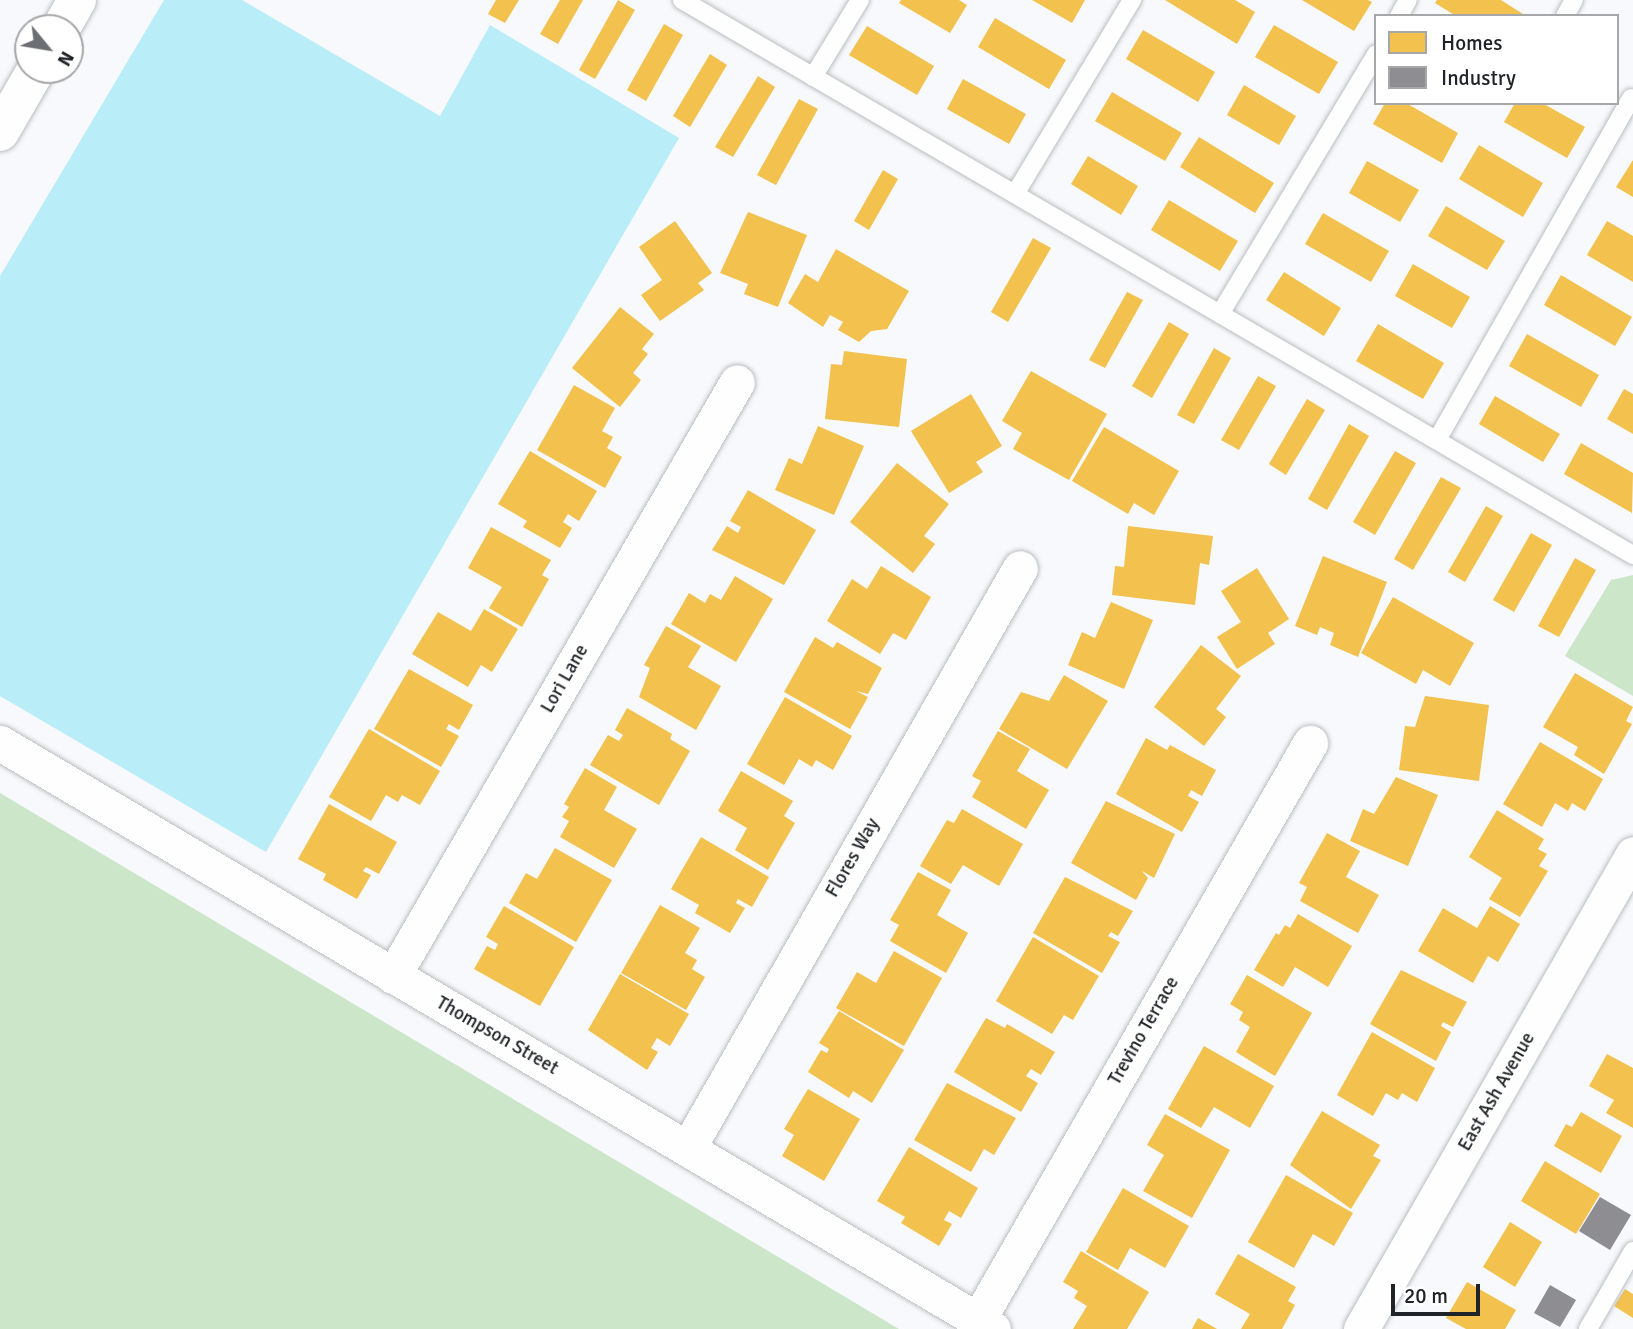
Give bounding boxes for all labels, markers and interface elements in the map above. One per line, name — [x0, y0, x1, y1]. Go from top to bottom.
north arrow — [14, 14, 84, 84]
legend — [1374, 14, 1619, 105]
text: Homes — [1441, 30, 1503, 56]
text: N — [52, 47, 79, 70]
text: Industry — [1441, 65, 1516, 91]
street label: Lori Lane — [536, 641, 594, 717]
street label: Flores Way — [821, 814, 885, 902]
street label: Trevino Terrace — [1104, 973, 1184, 1089]
street label: Thompson Street — [432, 992, 562, 1080]
street label: East Ash Avenue — [1454, 1029, 1540, 1155]
scale bar — [1395, 1270, 1484, 1314]
text: 20 m — [1404, 1283, 1448, 1309]

